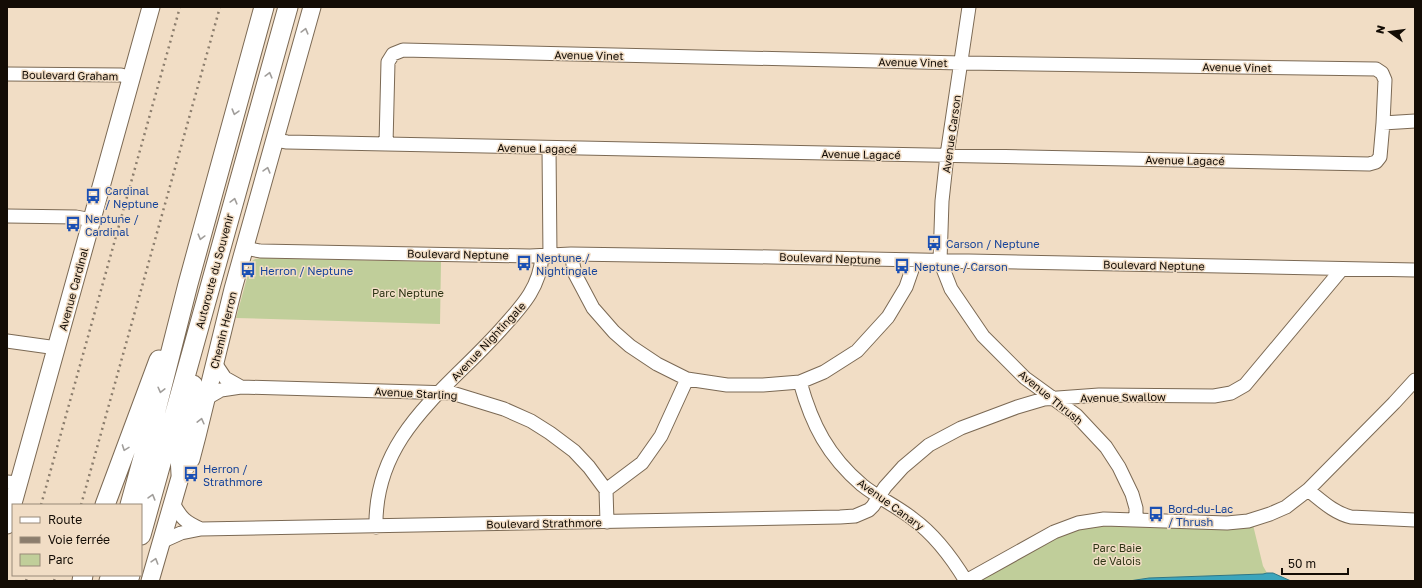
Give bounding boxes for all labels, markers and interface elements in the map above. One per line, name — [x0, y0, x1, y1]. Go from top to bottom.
north arrow — [1370, 12, 1410, 52]
text: N — [1372, 24, 1387, 35]
one-way arrow — [300, 28, 309, 35]
street label: Avenue Vinet — [554, 48, 624, 62]
street label: Avenue Vinet — [878, 55, 948, 69]
street label: Avenue Vinet — [1202, 60, 1272, 74]
street label: Boulevard Graham — [21, 68, 119, 82]
one-way arrow — [264, 72, 273, 79]
street label: Avenue Carson — [939, 94, 963, 174]
one-way arrow — [231, 108, 240, 115]
street label: Avenue Lagacé — [497, 141, 577, 155]
street label: Avenue Lagacé — [821, 147, 901, 161]
street label: Avenue Lagacé — [1145, 153, 1225, 167]
one-way arrow — [262, 166, 271, 173]
place label: Cardinal / Neptune — [105, 184, 159, 210]
bus stop icon: Cardinal / Neptune — [84, 187, 102, 205]
one-way arrow — [229, 197, 238, 204]
street label: Autoroute du Souvenir — [192, 211, 236, 330]
place label: Neptune / Cardinal — [85, 212, 139, 238]
bus stop icon: Neptune / Cardinal — [64, 215, 82, 233]
one-way arrow — [197, 233, 206, 240]
bus stop icon: Carson / Neptune — [925, 234, 943, 252]
place label: Carson / Neptune — [946, 237, 1040, 250]
street label: Avenue Cardinal — [56, 245, 90, 332]
street label: Boulevard Neptune — [407, 247, 509, 261]
street label: Boulevard Neptune — [779, 250, 881, 266]
place label: Neptune / Nightingale — [536, 251, 598, 277]
bus stop icon: Neptune / Nightingale — [515, 254, 533, 272]
bus stop icon: Neptune / Carson — [893, 257, 911, 275]
street label: Boulevard Neptune — [1103, 258, 1205, 272]
place label: Neptune / Carson — [914, 260, 1008, 273]
bus stop icon: Herron / Neptune — [239, 261, 257, 279]
place label: Herron / Neptune — [260, 264, 353, 277]
park label: Parc Neptune — [372, 286, 444, 299]
street label: Chemin Herron — [207, 290, 239, 370]
street label: Avenue Nightingale — [448, 299, 528, 383]
street label: Avenue Thrush — [1016, 367, 1086, 427]
street label: Avenue Starling — [374, 384, 458, 402]
one-way arrow — [158, 386, 166, 393]
street label: Avenue Swallow — [1080, 390, 1166, 404]
one-way arrow — [196, 418, 205, 425]
one-way arrow — [121, 445, 129, 452]
place label: Herron / Strathmore — [203, 462, 263, 488]
bus stop icon: Herron / Strathmore — [182, 465, 200, 483]
street label: Avenue Canary — [855, 476, 927, 532]
one-way arrow — [147, 494, 155, 501]
place label: Bord-du-Lac / Thrush — [1168, 502, 1233, 528]
legend — [12, 504, 142, 576]
bus stop icon: Bord-du-Lac / Thrush — [1147, 505, 1165, 523]
text: Route — [48, 512, 82, 527]
street label: Boulevard Strathmore — [486, 515, 602, 531]
text: Voie ferrée — [48, 532, 110, 547]
park label: Parc Baie de Valois — [1092, 541, 1142, 567]
scale bar — [1282, 550, 1348, 576]
text: Parc — [48, 552, 74, 567]
text: 50 m — [1288, 556, 1316, 571]
one-way arrow — [150, 558, 159, 565]

